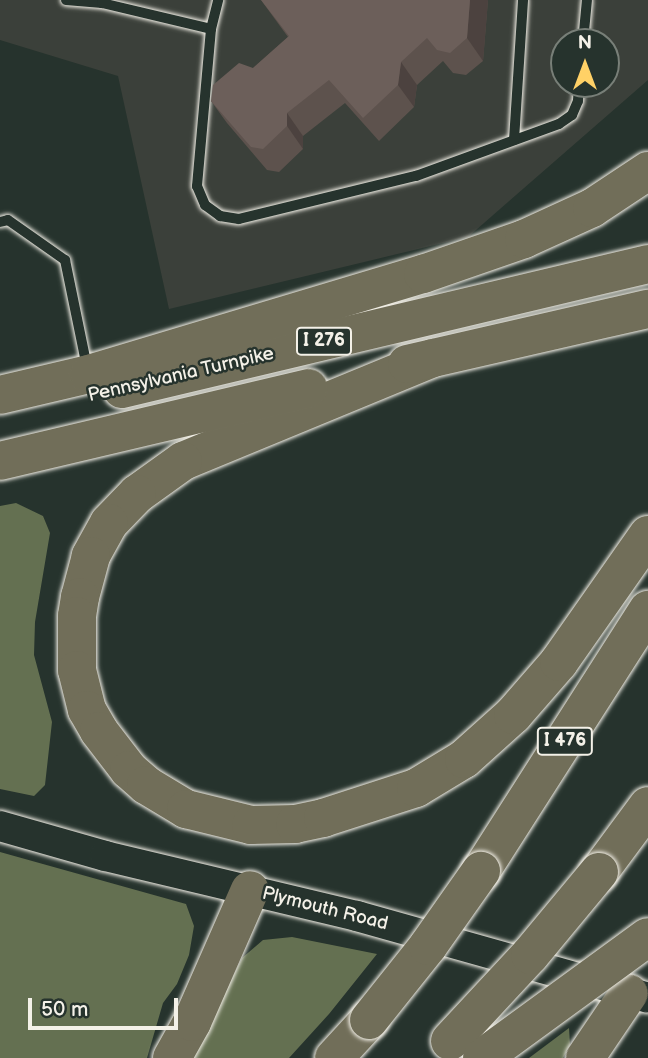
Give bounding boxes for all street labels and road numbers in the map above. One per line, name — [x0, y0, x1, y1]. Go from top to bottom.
road number: I 276 — [294, 326, 354, 356]
street label: Pennsylvania Turnpike — [85, 342, 277, 408]
road number: I 476 — [535, 726, 595, 756]
street label: Plymouth Road — [260, 882, 390, 936]

